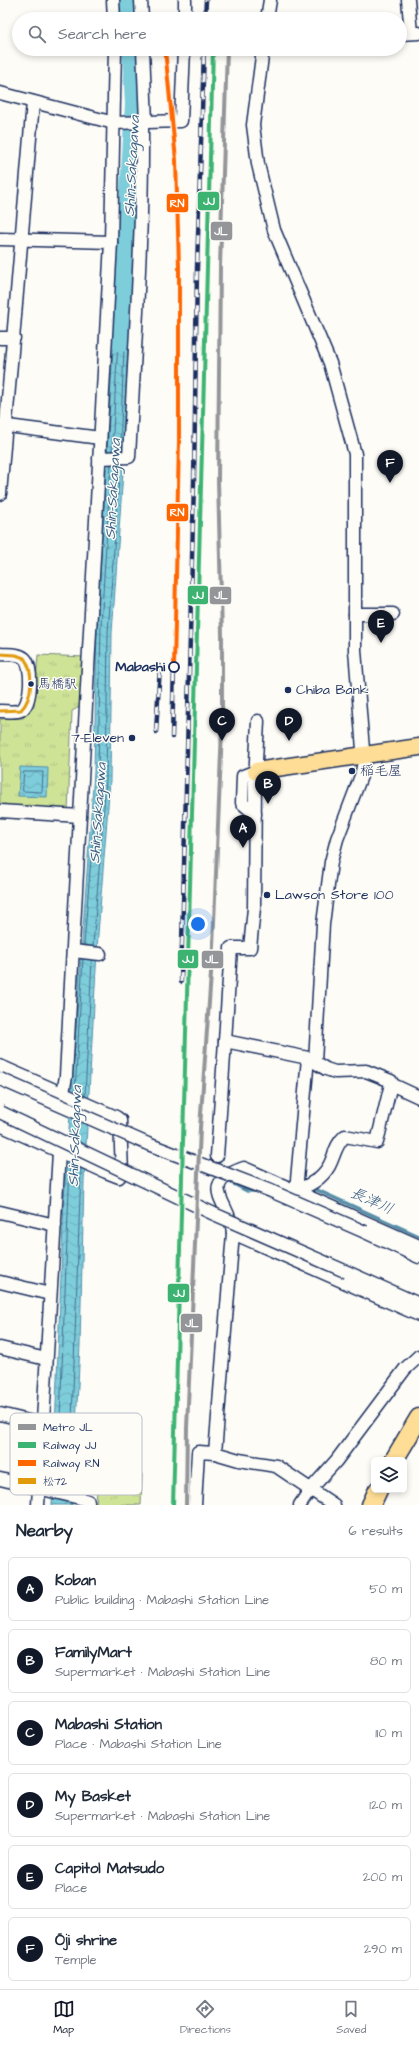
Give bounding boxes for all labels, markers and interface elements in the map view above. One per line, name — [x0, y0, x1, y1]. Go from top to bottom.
search box — [12, 12, 407, 56]
icon: search — [26, 23, 48, 45]
text: Search here — [58, 24, 147, 45]
water label: Shin-Sakagawa — [119, 114, 146, 217]
line badge: JJ — [197, 191, 220, 211]
line badge: RN — [166, 193, 189, 213]
text: JJ — [202, 194, 215, 209]
text: RN — [170, 196, 184, 211]
line badge: JL — [210, 221, 233, 241]
text: JL — [213, 224, 228, 239]
water label: Shin-Sakagawa — [100, 437, 127, 540]
pin: F — [377, 450, 403, 483]
line badge: RN — [166, 503, 189, 522]
text: RN — [170, 505, 184, 520]
line badge: JJ — [187, 585, 209, 605]
line badge: JL — [209, 586, 232, 605]
text: JJ — [191, 588, 204, 603]
text: JL — [213, 588, 228, 603]
pin: E — [368, 610, 394, 643]
place label: Mabashi — [115, 657, 166, 677]
marker: Mabashi — [168, 661, 180, 673]
place label: 馬橋駅 — [38, 675, 77, 693]
marker: 馬橋駅 — [26, 679, 36, 689]
place label: Chiba Bank — [296, 680, 369, 700]
marker: Chiba Bank — [283, 685, 293, 695]
pin: C — [209, 708, 235, 741]
pin: D — [276, 708, 302, 741]
place label: 7-Eleven — [71, 728, 124, 748]
marker: 7-Eleven — [127, 733, 137, 743]
water label: Shin-Sakagawa — [84, 761, 113, 864]
place label: 稲毛屋 — [360, 761, 402, 781]
marker: 稲毛屋 — [347, 766, 357, 776]
pin: B — [255, 771, 281, 804]
pin: A — [230, 815, 256, 848]
place label: Lawson Store 100 — [275, 885, 394, 905]
marker: Lawson Store 100 — [262, 890, 272, 900]
your location — [188, 914, 208, 934]
line badge: JJ — [177, 949, 199, 969]
line badge: JL — [201, 950, 224, 969]
text: JJ — [181, 952, 194, 967]
text: JL — [204, 952, 219, 967]
water label: Shin-Sakagawa — [63, 1084, 88, 1187]
water label: 長津川 — [347, 1182, 397, 1220]
line badge: JJ — [167, 1283, 190, 1303]
text: JJ — [172, 1286, 185, 1301]
line badge: JL — [180, 1313, 203, 1333]
text: JL — [184, 1316, 199, 1331]
legend — [10, 1413, 142, 1495]
text: Metro JL — [43, 1420, 93, 1435]
text: Railway JJ — [43, 1438, 97, 1454]
text: Railway RN — [43, 1456, 100, 1472]
map controls — [371, 1457, 407, 1493]
button: layers — [371, 1457, 407, 1493]
text: 松72 — [43, 1474, 68, 1489]
text: Nearby — [16, 1519, 73, 1543]
text: 6 results — [348, 1522, 403, 1540]
text: Koban — [55, 1570, 96, 1591]
text: A — [26, 1580, 34, 1598]
text: 50 m — [369, 1580, 402, 1598]
text: Public building · Mabashi Station Line — [55, 1591, 269, 1609]
text: FamilyMart — [55, 1642, 132, 1663]
text: B — [25, 1652, 35, 1670]
text: 80 m — [370, 1652, 402, 1670]
text: Supermarket · Mabashi Station Line — [55, 1663, 270, 1681]
text: Mabashi Station — [55, 1714, 162, 1735]
text: C — [25, 1724, 35, 1742]
text: 110 m — [375, 1724, 402, 1742]
text: Place · Mabashi Station Line — [55, 1735, 222, 1753]
text: My Basket — [55, 1786, 131, 1807]
text: D — [26, 1796, 34, 1814]
text: 120 m — [369, 1796, 402, 1814]
text: Supermarket · Mabashi Station Line — [55, 1807, 270, 1825]
text: Capitol Matsudo — [55, 1858, 164, 1879]
text: E — [26, 1868, 34, 1886]
text: 200 m — [363, 1868, 402, 1886]
text: Place — [55, 1879, 87, 1897]
text: Ōji shrine — [55, 1930, 117, 1951]
text: F — [25, 1940, 35, 1958]
text: 290 m — [364, 1940, 402, 1958]
text: Temple — [55, 1951, 97, 1969]
tab: Map — [53, 1998, 75, 2037]
tab: Directions — [180, 1998, 231, 2037]
tab: Saved — [336, 1998, 366, 2037]

